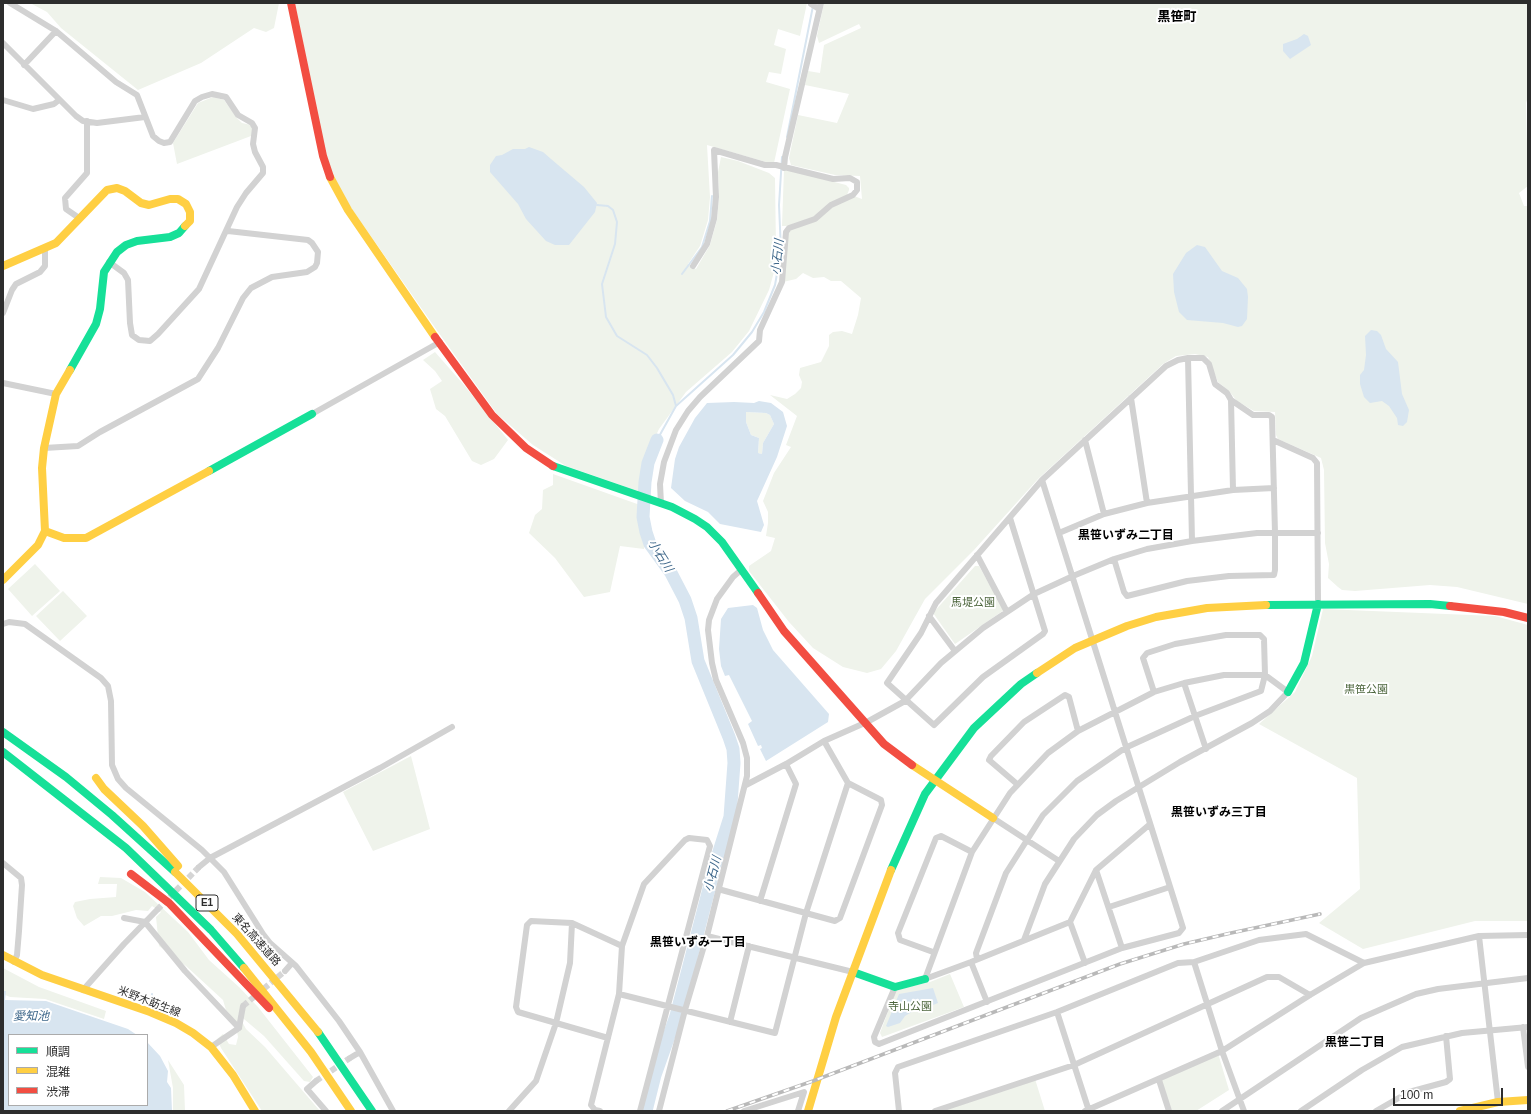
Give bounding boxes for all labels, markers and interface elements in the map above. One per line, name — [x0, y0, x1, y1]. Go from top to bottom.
district label: 黒笹町 — [1158, 9, 1196, 25]
water label: 小石川 — [769, 238, 787, 276]
district label: 黒笹いずみ二丁目 — [1078, 529, 1174, 543]
water label: 小石川 — [644, 537, 676, 575]
park label: 馬堤公園 — [951, 596, 995, 610]
park label: 黒笹公園 — [1344, 683, 1388, 697]
district label: 黒笹いずみ三丁目 — [1171, 806, 1267, 820]
water label: 小石川 — [701, 855, 725, 893]
road number: E1 — [196, 895, 218, 911]
street label: 東名高速道路 — [229, 911, 283, 969]
district label: 黒笹いずみ一丁目 — [650, 936, 746, 950]
street label: 米野木莇生線 — [116, 984, 182, 1020]
park label: 寺山公園 — [888, 1000, 932, 1014]
water label: 愛知池 — [13, 1010, 49, 1024]
legend — [8, 1034, 148, 1106]
district label: 黒笹二丁目 — [1325, 1036, 1385, 1050]
text: 順調 — [46, 1045, 70, 1059]
text: 混雑 — [46, 1065, 70, 1079]
scale bar — [1395, 1080, 1505, 1106]
text: 渋滞 — [46, 1085, 70, 1099]
text: 100 m — [1400, 1088, 1433, 1102]

